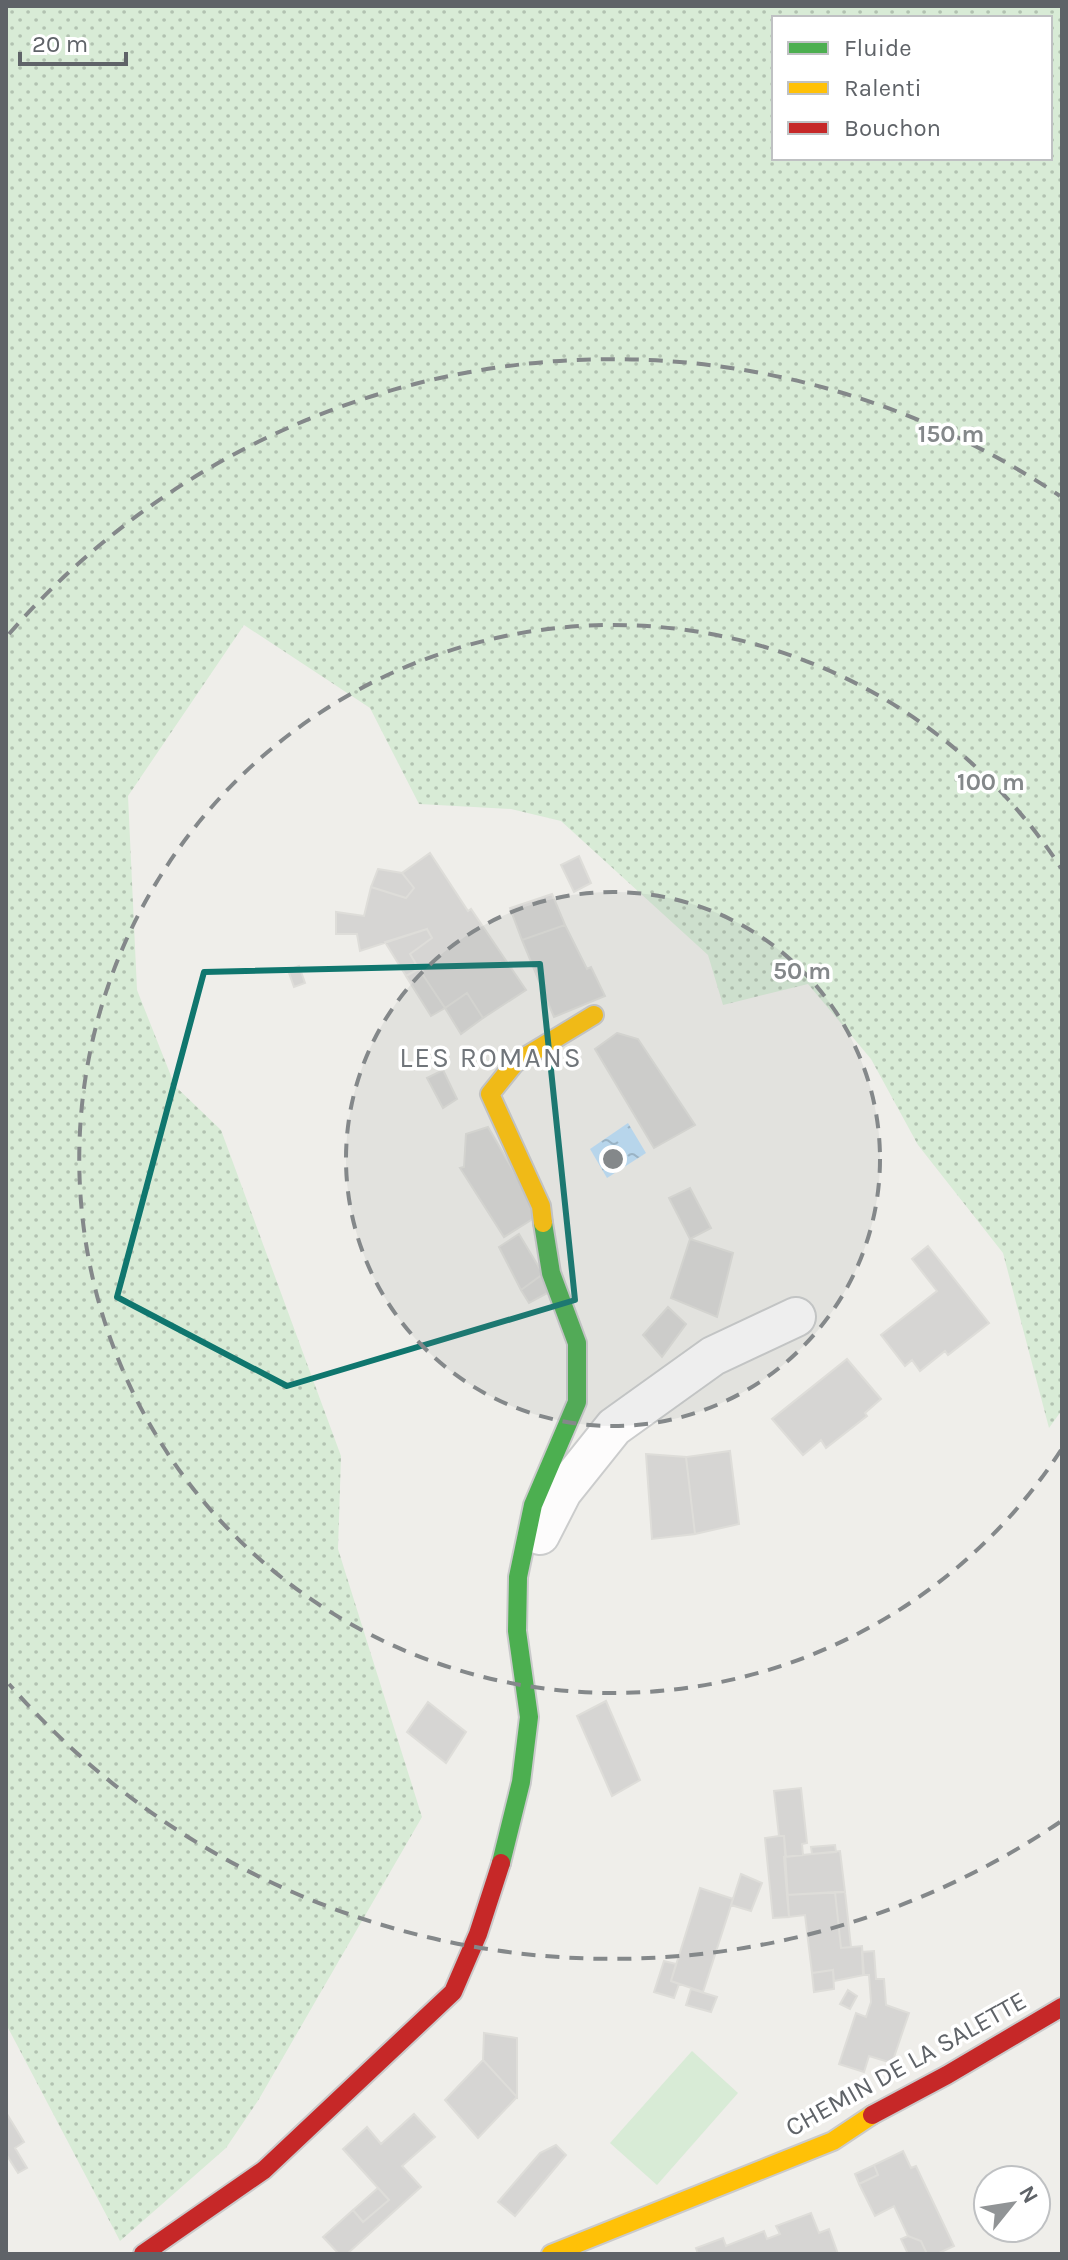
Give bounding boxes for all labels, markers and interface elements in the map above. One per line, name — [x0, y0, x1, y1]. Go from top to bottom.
scale bar — [20, 16, 126, 66]
legend — [772, 16, 1052, 160]
text: 20 m — [32, 30, 88, 58]
text: Fluide — [844, 34, 912, 62]
text: Ralenti — [844, 74, 922, 102]
text: Bouchon — [844, 114, 941, 142]
text: 150 m — [918, 420, 984, 448]
text: 100 m — [957, 768, 1025, 796]
text: 50 m — [773, 957, 831, 985]
district label: LES ROMANS — [399, 1041, 583, 1074]
centre of rings — [599, 1145, 627, 1173]
street label: CHEMIN DE LA SALETTE — [780, 1985, 1032, 2143]
north arrow — [972, 2164, 1052, 2244]
text: N — [1013, 2181, 1044, 2208]

